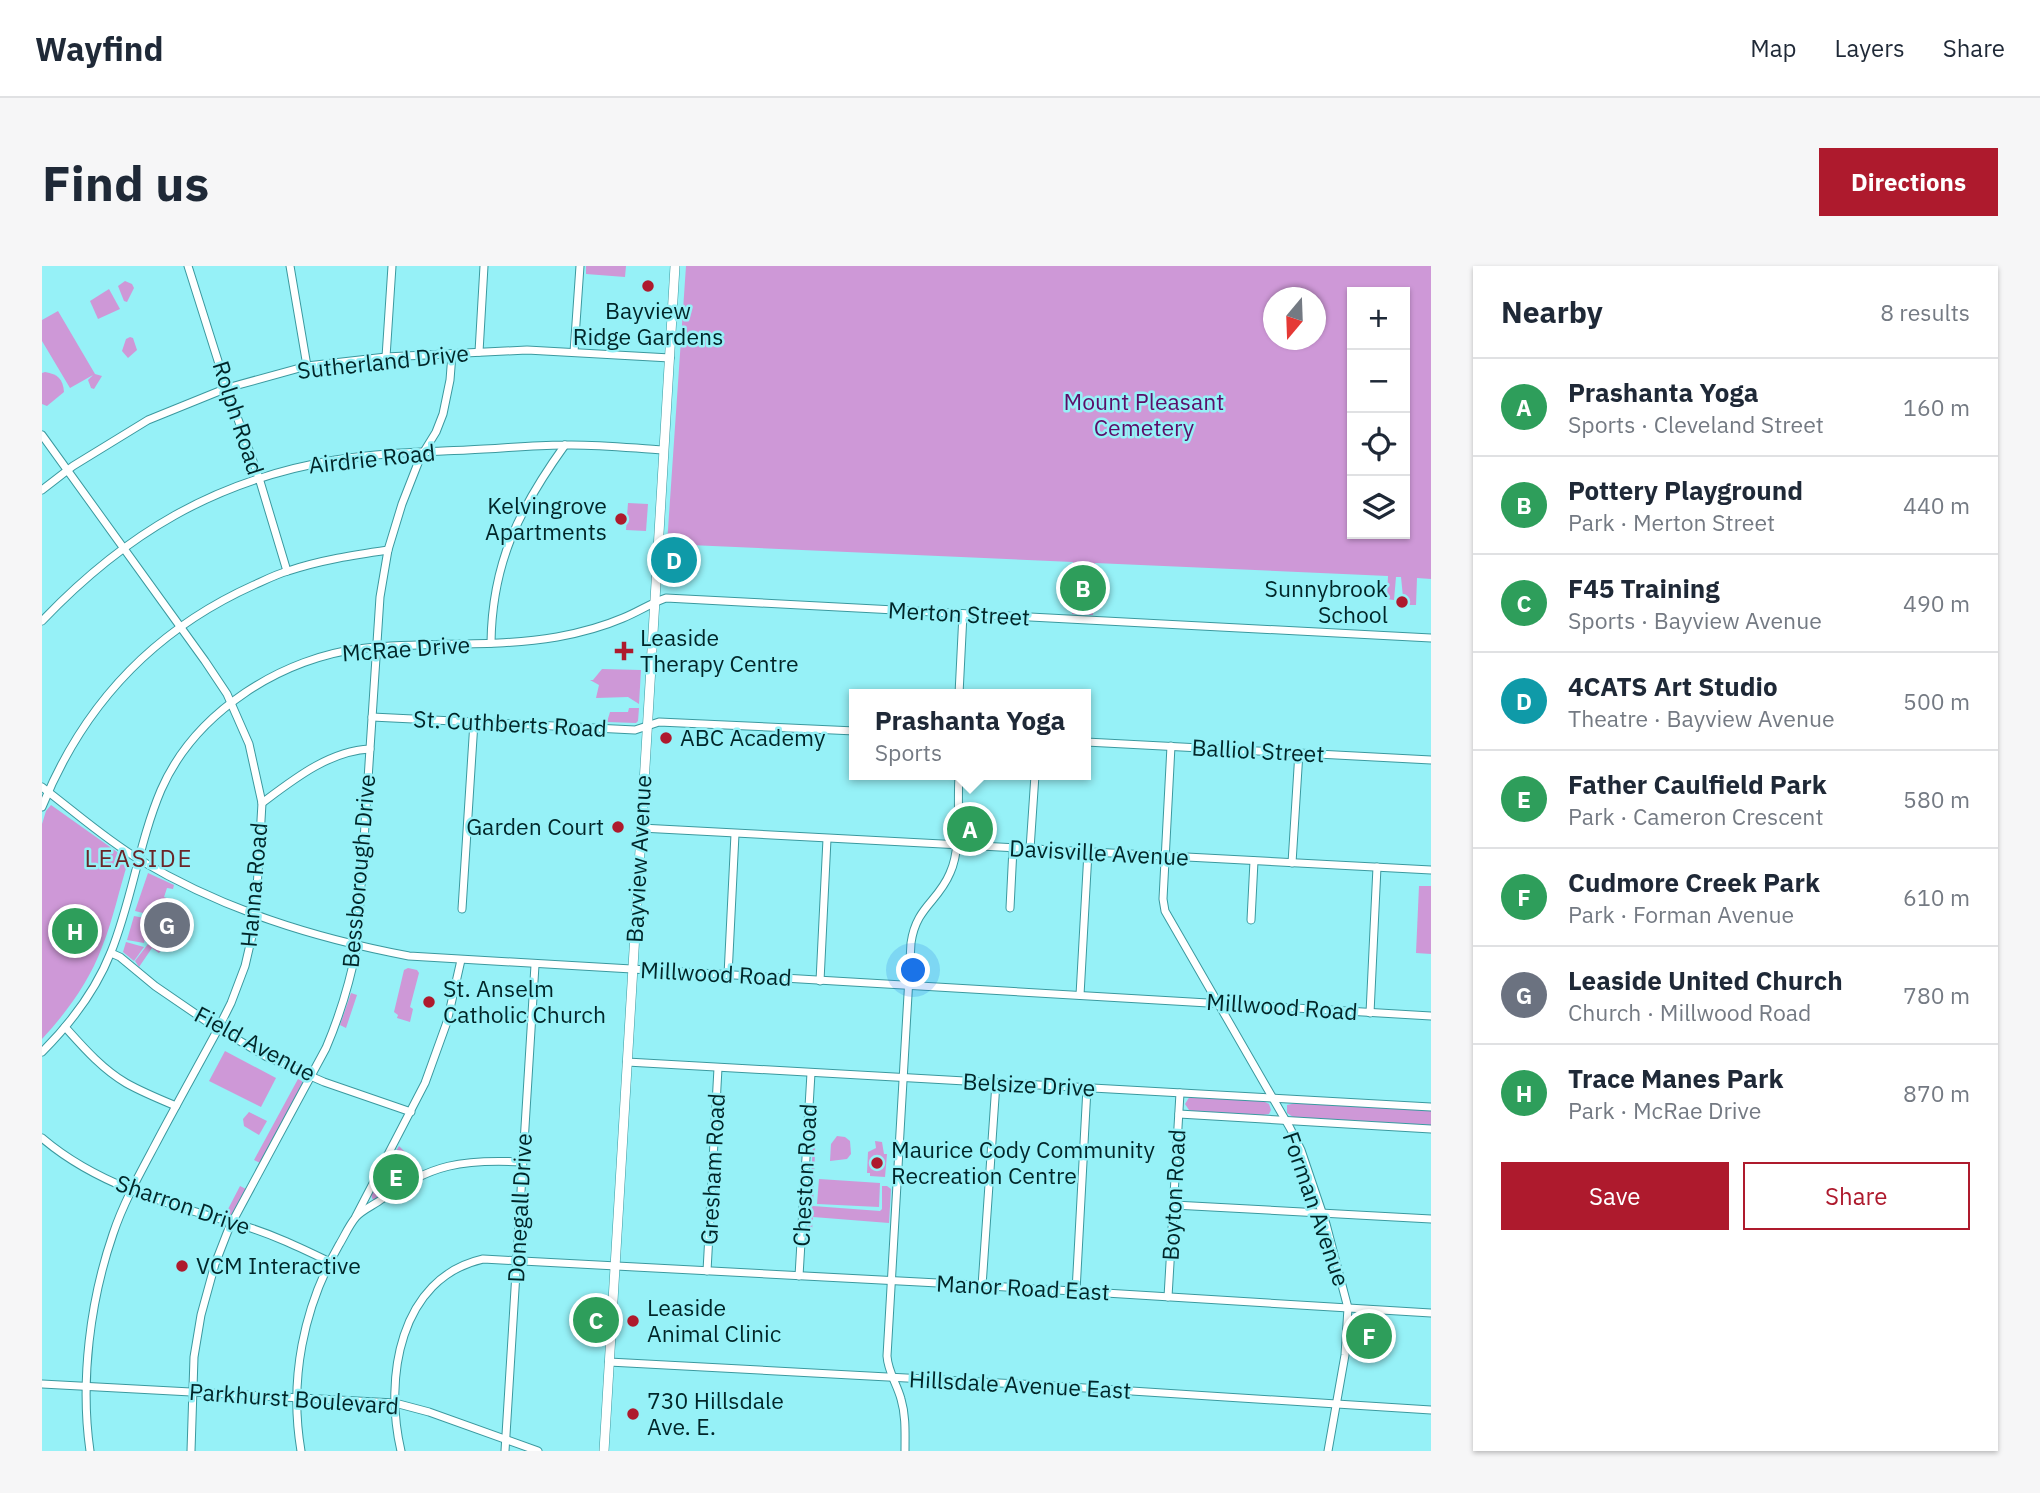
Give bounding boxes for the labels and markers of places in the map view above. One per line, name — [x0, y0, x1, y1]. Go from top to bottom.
marker: Bayview Ridge Gardens — [640, 278, 656, 294]
place label: Bayview Ridge Gardens — [573, 295, 723, 351]
place label: Kelvingrove Apartments — [485, 490, 607, 546]
marker: Kelvingrove Apartments — [613, 511, 629, 527]
pin: D — [651, 534, 697, 586]
pin: B — [1060, 562, 1106, 614]
place label: Sunnybrook School — [1265, 573, 1388, 629]
marker: Sunnybrook School — [1394, 594, 1410, 610]
place label: Leaside Therapy Centre — [640, 622, 799, 678]
marker: Leaside Therapy Centre — [614, 641, 634, 661]
place label: ABC Academy — [680, 722, 826, 752]
marker: ABC Academy — [658, 730, 674, 746]
pin: A — [947, 803, 993, 855]
place label: Garden Court — [466, 811, 604, 841]
marker: Garden Court — [610, 819, 626, 835]
pin: G — [144, 899, 190, 951]
pin: H — [52, 905, 98, 957]
place label: St. Anselm Catholic Church — [443, 973, 606, 1029]
marker: St. Anselm Catholic Church — [421, 994, 437, 1010]
place label: Maurice Cody Community Recreation Centre — [891, 1134, 1155, 1190]
pin: E — [373, 1151, 419, 1203]
marker: Maurice Cody Community Recreation Centre — [869, 1155, 885, 1171]
place label: VCM Interactive — [196, 1250, 361, 1280]
marker: VCM Interactive — [174, 1258, 190, 1274]
place label: Leaside Animal Clinic — [647, 1292, 781, 1348]
pin: C — [573, 1294, 619, 1346]
pin: F — [1346, 1310, 1392, 1362]
marker: Leaside Animal Clinic — [625, 1313, 641, 1329]
place label: 730 Hillsdale Ave. E. — [647, 1385, 784, 1441]
marker: 730 Hillsdale Ave. E. — [625, 1406, 641, 1422]

